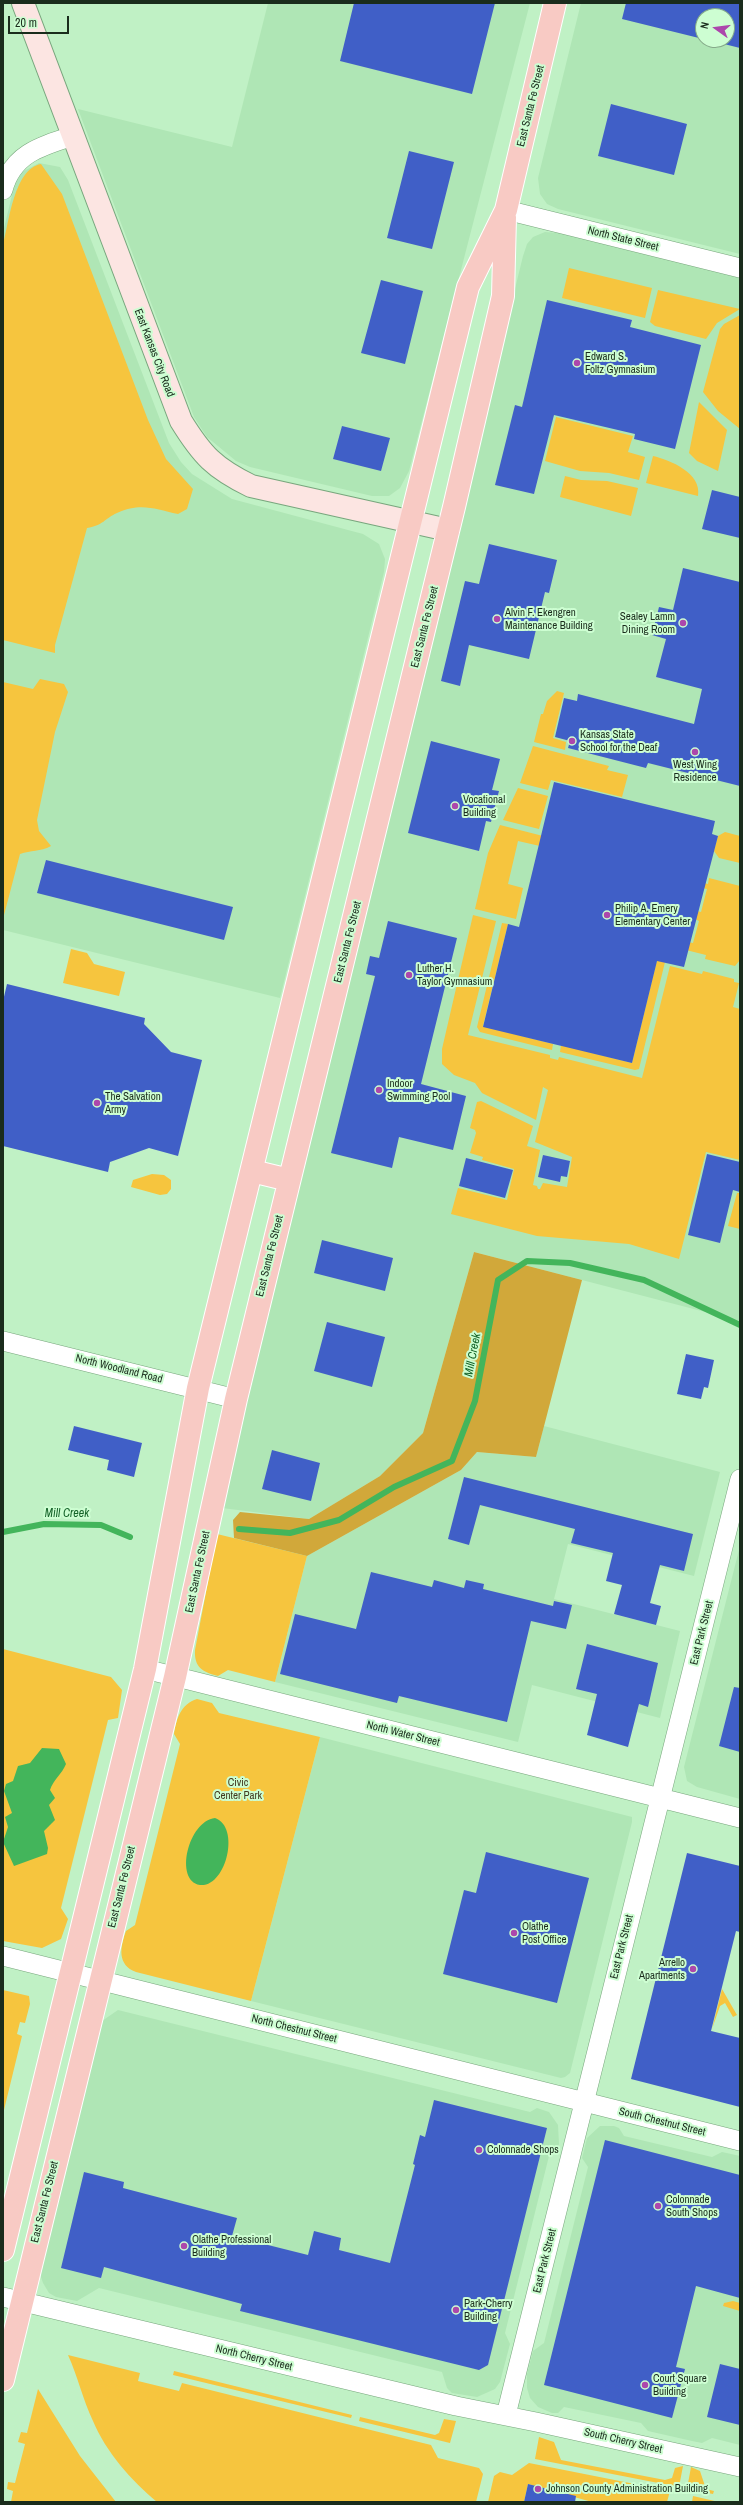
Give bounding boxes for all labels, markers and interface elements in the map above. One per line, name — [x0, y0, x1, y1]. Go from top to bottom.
scale bar — [10, 8, 71, 34]
north arrow — [695, 8, 735, 48]
text: 20 m — [15, 15, 37, 31]
text: N — [697, 20, 712, 30]
street label: East Santa Fe Street — [515, 64, 547, 148]
street label: North State Street — [586, 224, 660, 254]
street label: East Kansas City Road — [131, 307, 177, 399]
place label: Edward S. Foltz Gymnasium — [585, 350, 655, 376]
marker: Edward S. Foltz Gymnasium — [572, 358, 582, 368]
street label: East Santa Fe Street — [409, 585, 441, 669]
place label: Alvin F. Ekengren Maintenance Building — [505, 606, 593, 632]
place label: Sealey Lamm Dining Room — [620, 610, 675, 636]
marker: Alvin F. Ekengren Maintenance Building — [492, 614, 502, 624]
marker: Sealey Lamm Dining Room — [678, 618, 688, 628]
place label: Kansas State School for the Deaf — [580, 728, 657, 754]
marker: Kansas State School for the Deaf — [567, 736, 577, 746]
marker: West Wing Residence — [690, 747, 700, 757]
place label: West Wing Residence — [673, 758, 717, 784]
place label: Vocational Building — [463, 793, 505, 819]
marker: Vocational Building — [450, 801, 460, 811]
street label: East Santa Fe Street — [332, 900, 364, 984]
place label: Philip A. Emery Elementary Center — [615, 902, 690, 928]
marker: Philip A. Emery Elementary Center — [602, 910, 612, 920]
place label: Luther H. Taylor Gymnasium — [417, 962, 492, 988]
marker: Luther H. Taylor Gymnasium — [404, 970, 414, 980]
place label: Indoor Swimming Pool — [387, 1077, 450, 1103]
marker: Indoor Swimming Pool — [374, 1085, 384, 1095]
place label: The Salvation Army — [105, 1090, 161, 1116]
marker: The Salvation Army — [92, 1098, 102, 1108]
street label: East Santa Fe Street — [254, 1214, 286, 1298]
water label: Mill Creek — [462, 1332, 484, 1378]
street label: North Woodland Road — [74, 1352, 164, 1386]
water label: Mill Creek — [45, 1507, 89, 1521]
street label: East Santa Fe Street — [183, 1530, 213, 1614]
street label: East Park Street — [688, 1600, 716, 1666]
street label: North Water Street — [365, 1719, 441, 1749]
park label: Civic Center Park — [214, 1776, 262, 1802]
street label: East Santa Fe Street — [106, 1845, 138, 1929]
street label: East Park Street — [608, 1914, 636, 1980]
place label: Olathe Post Office — [522, 1920, 566, 1946]
marker: Olathe Post Office — [509, 1928, 519, 1938]
place label: Arrello Apartments — [639, 1956, 685, 1982]
marker: Arrello Apartments — [688, 1964, 698, 1974]
street label: North Chestnut Street — [250, 2012, 338, 2046]
street label: South Chestnut Street — [617, 2105, 707, 2139]
place label: Colonnade Shops — [487, 2143, 559, 2157]
marker: Colonnade Shops — [474, 2145, 484, 2155]
street label: East Santa Fe Street — [29, 2160, 61, 2244]
place label: Colonnade South Shops — [666, 2193, 718, 2219]
marker: Colonnade South Shops — [653, 2201, 663, 2211]
street label: East Park Street — [531, 2228, 559, 2294]
place label: Olathe Professional Building — [192, 2233, 271, 2259]
marker: Olathe Professional Building — [179, 2241, 189, 2251]
place label: Park-Cherry Building — [464, 2297, 513, 2323]
marker: Park-Cherry Building — [451, 2305, 461, 2315]
street label: North Cherry Street — [214, 2342, 294, 2374]
place label: Court Square Building — [653, 2372, 707, 2398]
marker: Court Square Building — [640, 2380, 650, 2390]
street label: South Cherry Street — [583, 2426, 663, 2456]
place label: Johnson County Administration Building — [546, 2482, 708, 2496]
marker: Johnson County Administration Building — [533, 2484, 543, 2494]

